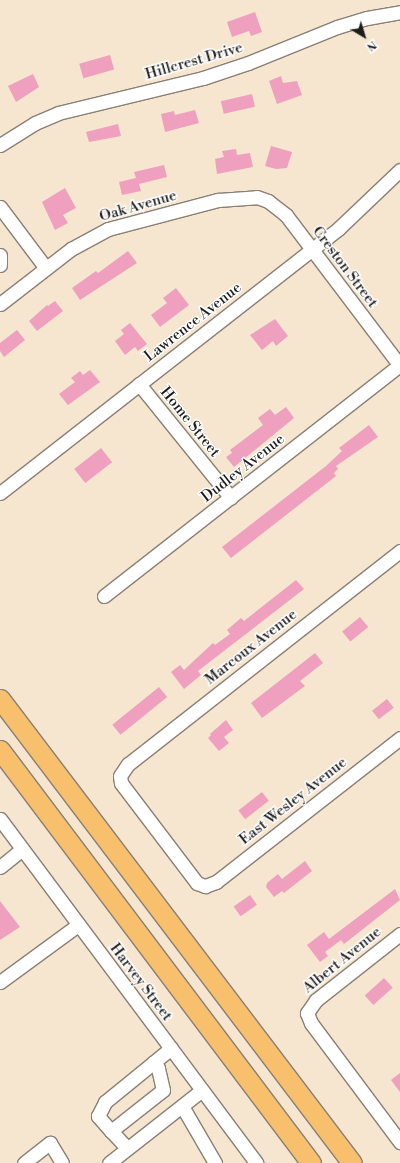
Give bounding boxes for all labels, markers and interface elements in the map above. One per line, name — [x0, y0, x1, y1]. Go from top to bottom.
north arrow — [344, 16, 384, 56]
text: N — [364, 37, 379, 54]
street label: Hillcrest Drive — [143, 38, 245, 84]
street label: Oak Avenue — [97, 186, 179, 226]
street label: Creston Street — [309, 223, 381, 311]
street label: Lawrence Avenue — [141, 278, 245, 366]
street label: Home Street — [156, 383, 224, 461]
street label: Dudley Avenue — [198, 430, 288, 506]
street label: Marcoux Avenue — [201, 605, 301, 689]
street label: East Wesley Avenue — [236, 753, 350, 849]
street label: Albert Avenue — [299, 923, 385, 997]
street label: Harvey Street — [106, 940, 176, 1024]

